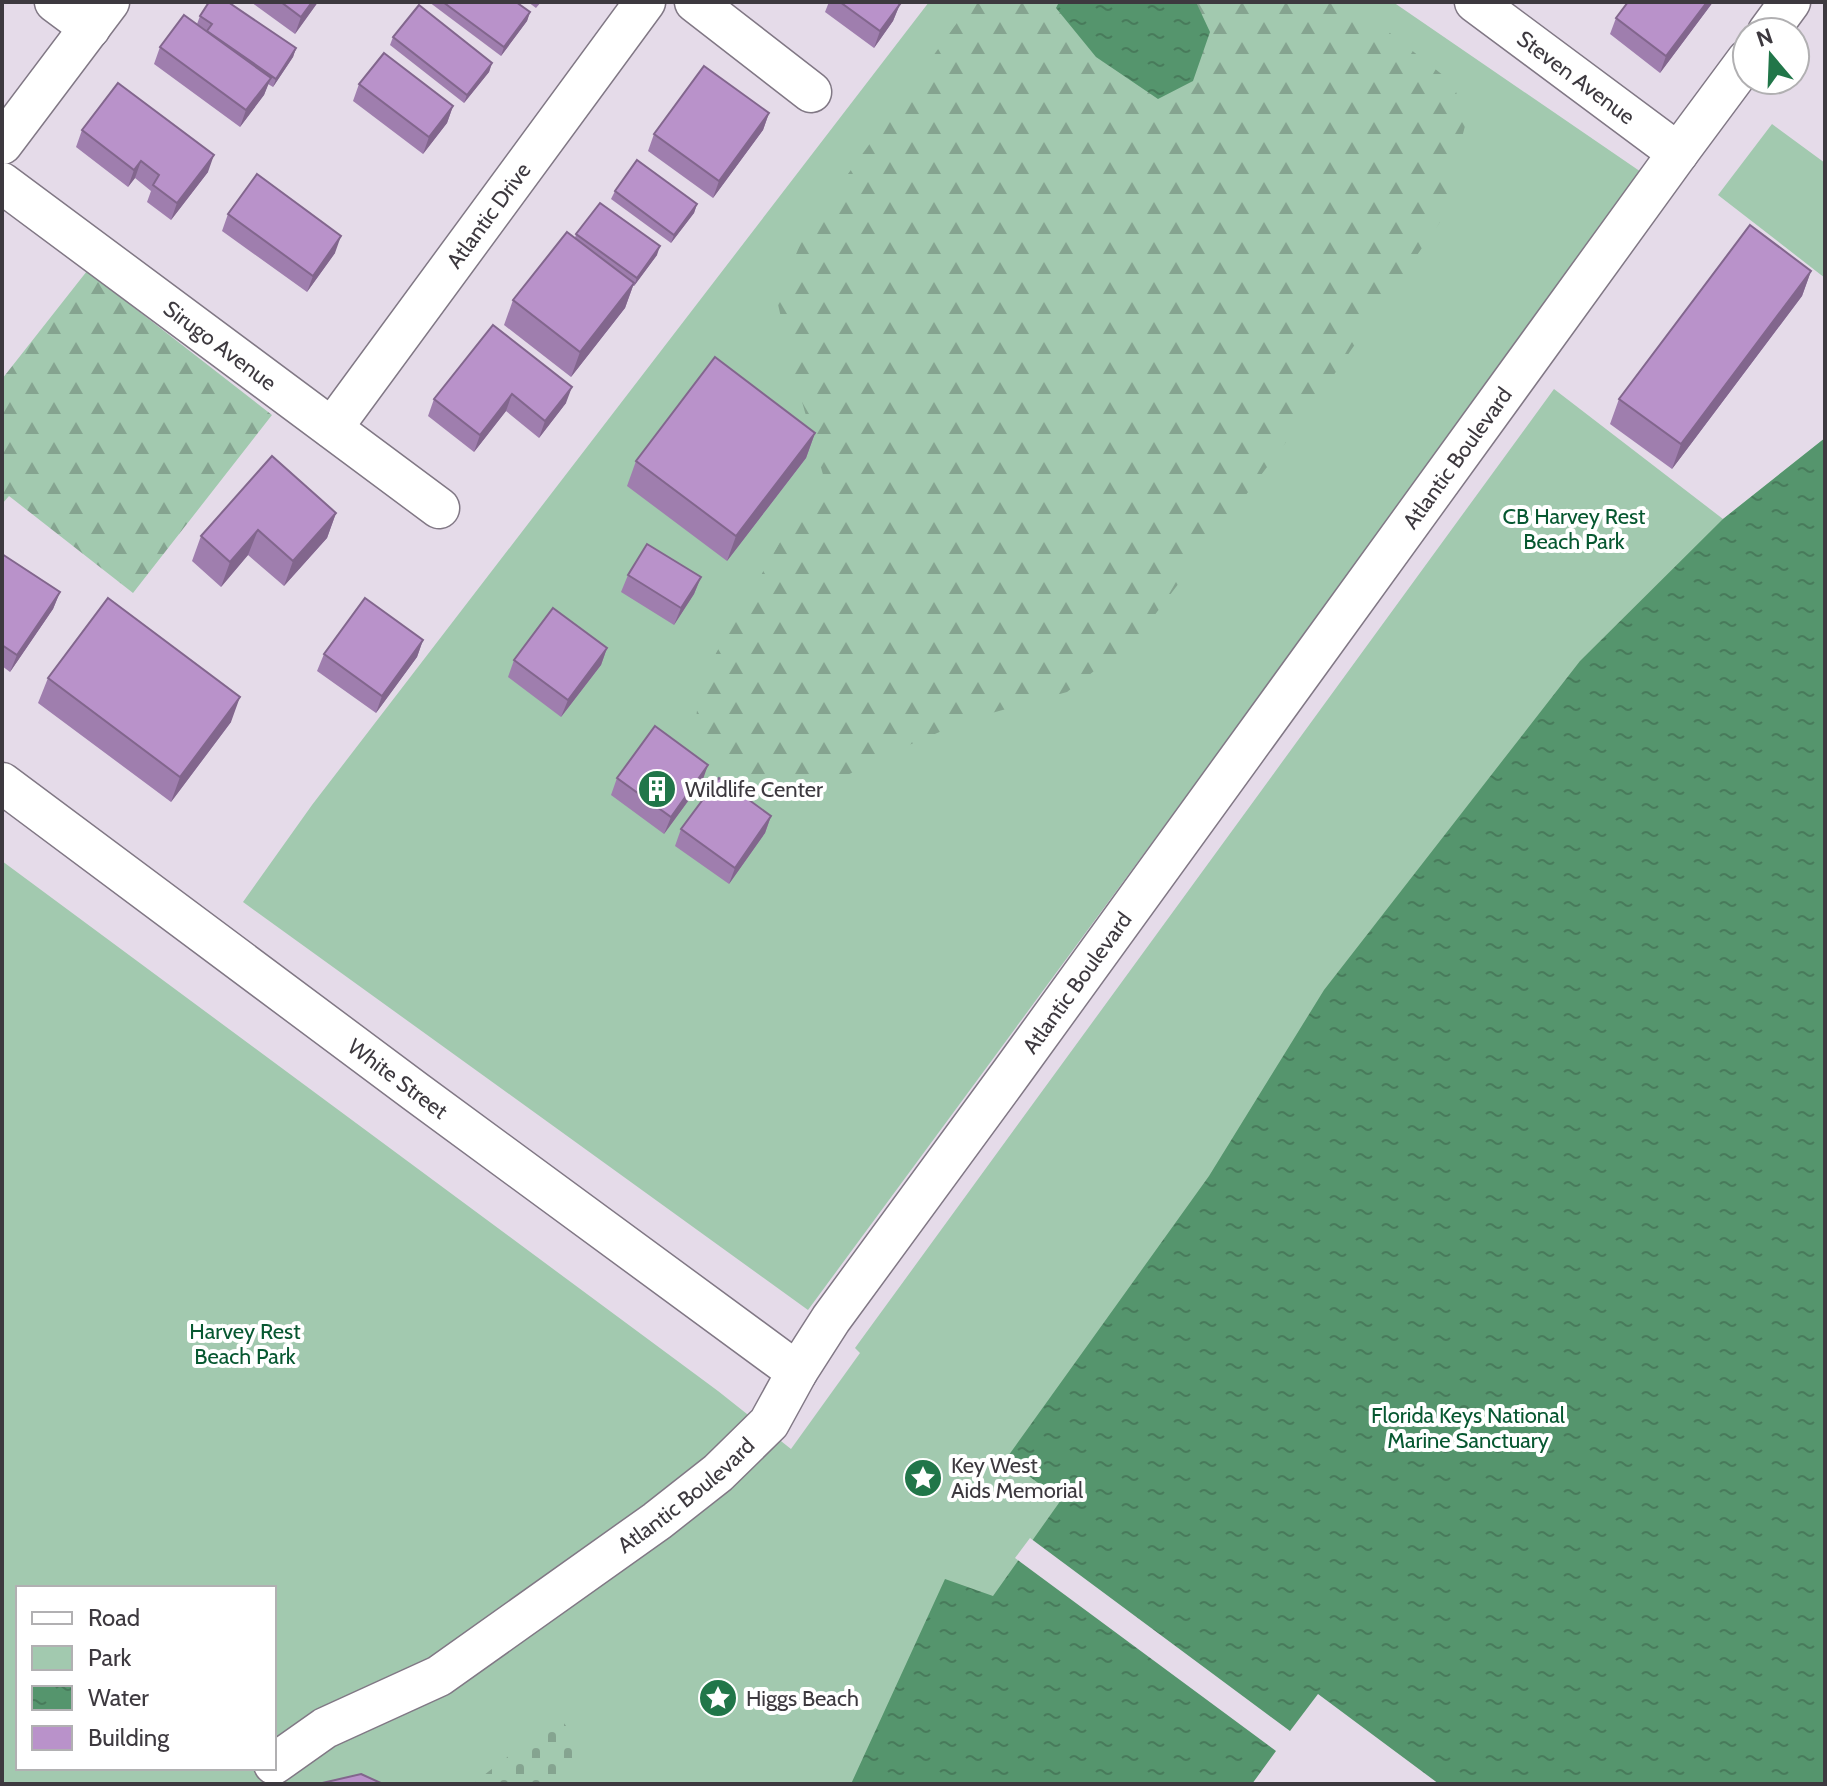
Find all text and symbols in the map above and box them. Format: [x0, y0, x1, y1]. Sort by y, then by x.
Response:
north arrow [1731, 16, 1811, 96]
text: N [1753, 22, 1776, 53]
street label: Steven Avenue [1512, 25, 1640, 130]
street label: Atlantic Drive [441, 157, 536, 273]
street label: Sirugo Avenue [159, 295, 282, 396]
street label: Atlantic Boulevard [1397, 382, 1517, 534]
park label: CB Harvey Rest Beach Park [1503, 503, 1646, 555]
building icon: Wildlife Center [636, 768, 678, 810]
place label: Wildlife Center [685, 776, 823, 803]
street label: Atlantic Boulevard [1016, 906, 1137, 1059]
street label: White Street [343, 1033, 454, 1125]
park label: Harvey Rest Beach Park [189, 1318, 301, 1370]
park label: Florida Keys National Marine Sanctuary [1371, 1402, 1566, 1454]
street label: Atlantic Boulevard [612, 1432, 760, 1558]
place label: Key West Aids Memorial [951, 1452, 1084, 1504]
place icon: Key West Aids Memorial [902, 1457, 944, 1499]
legend [16, 1586, 276, 1770]
text: Road [88, 1603, 140, 1632]
text: Park [88, 1643, 131, 1672]
place icon: Higgs Beach [697, 1677, 739, 1719]
text: Water [88, 1683, 149, 1712]
place label: Higgs Beach [746, 1685, 859, 1712]
text: Building [88, 1723, 170, 1752]

